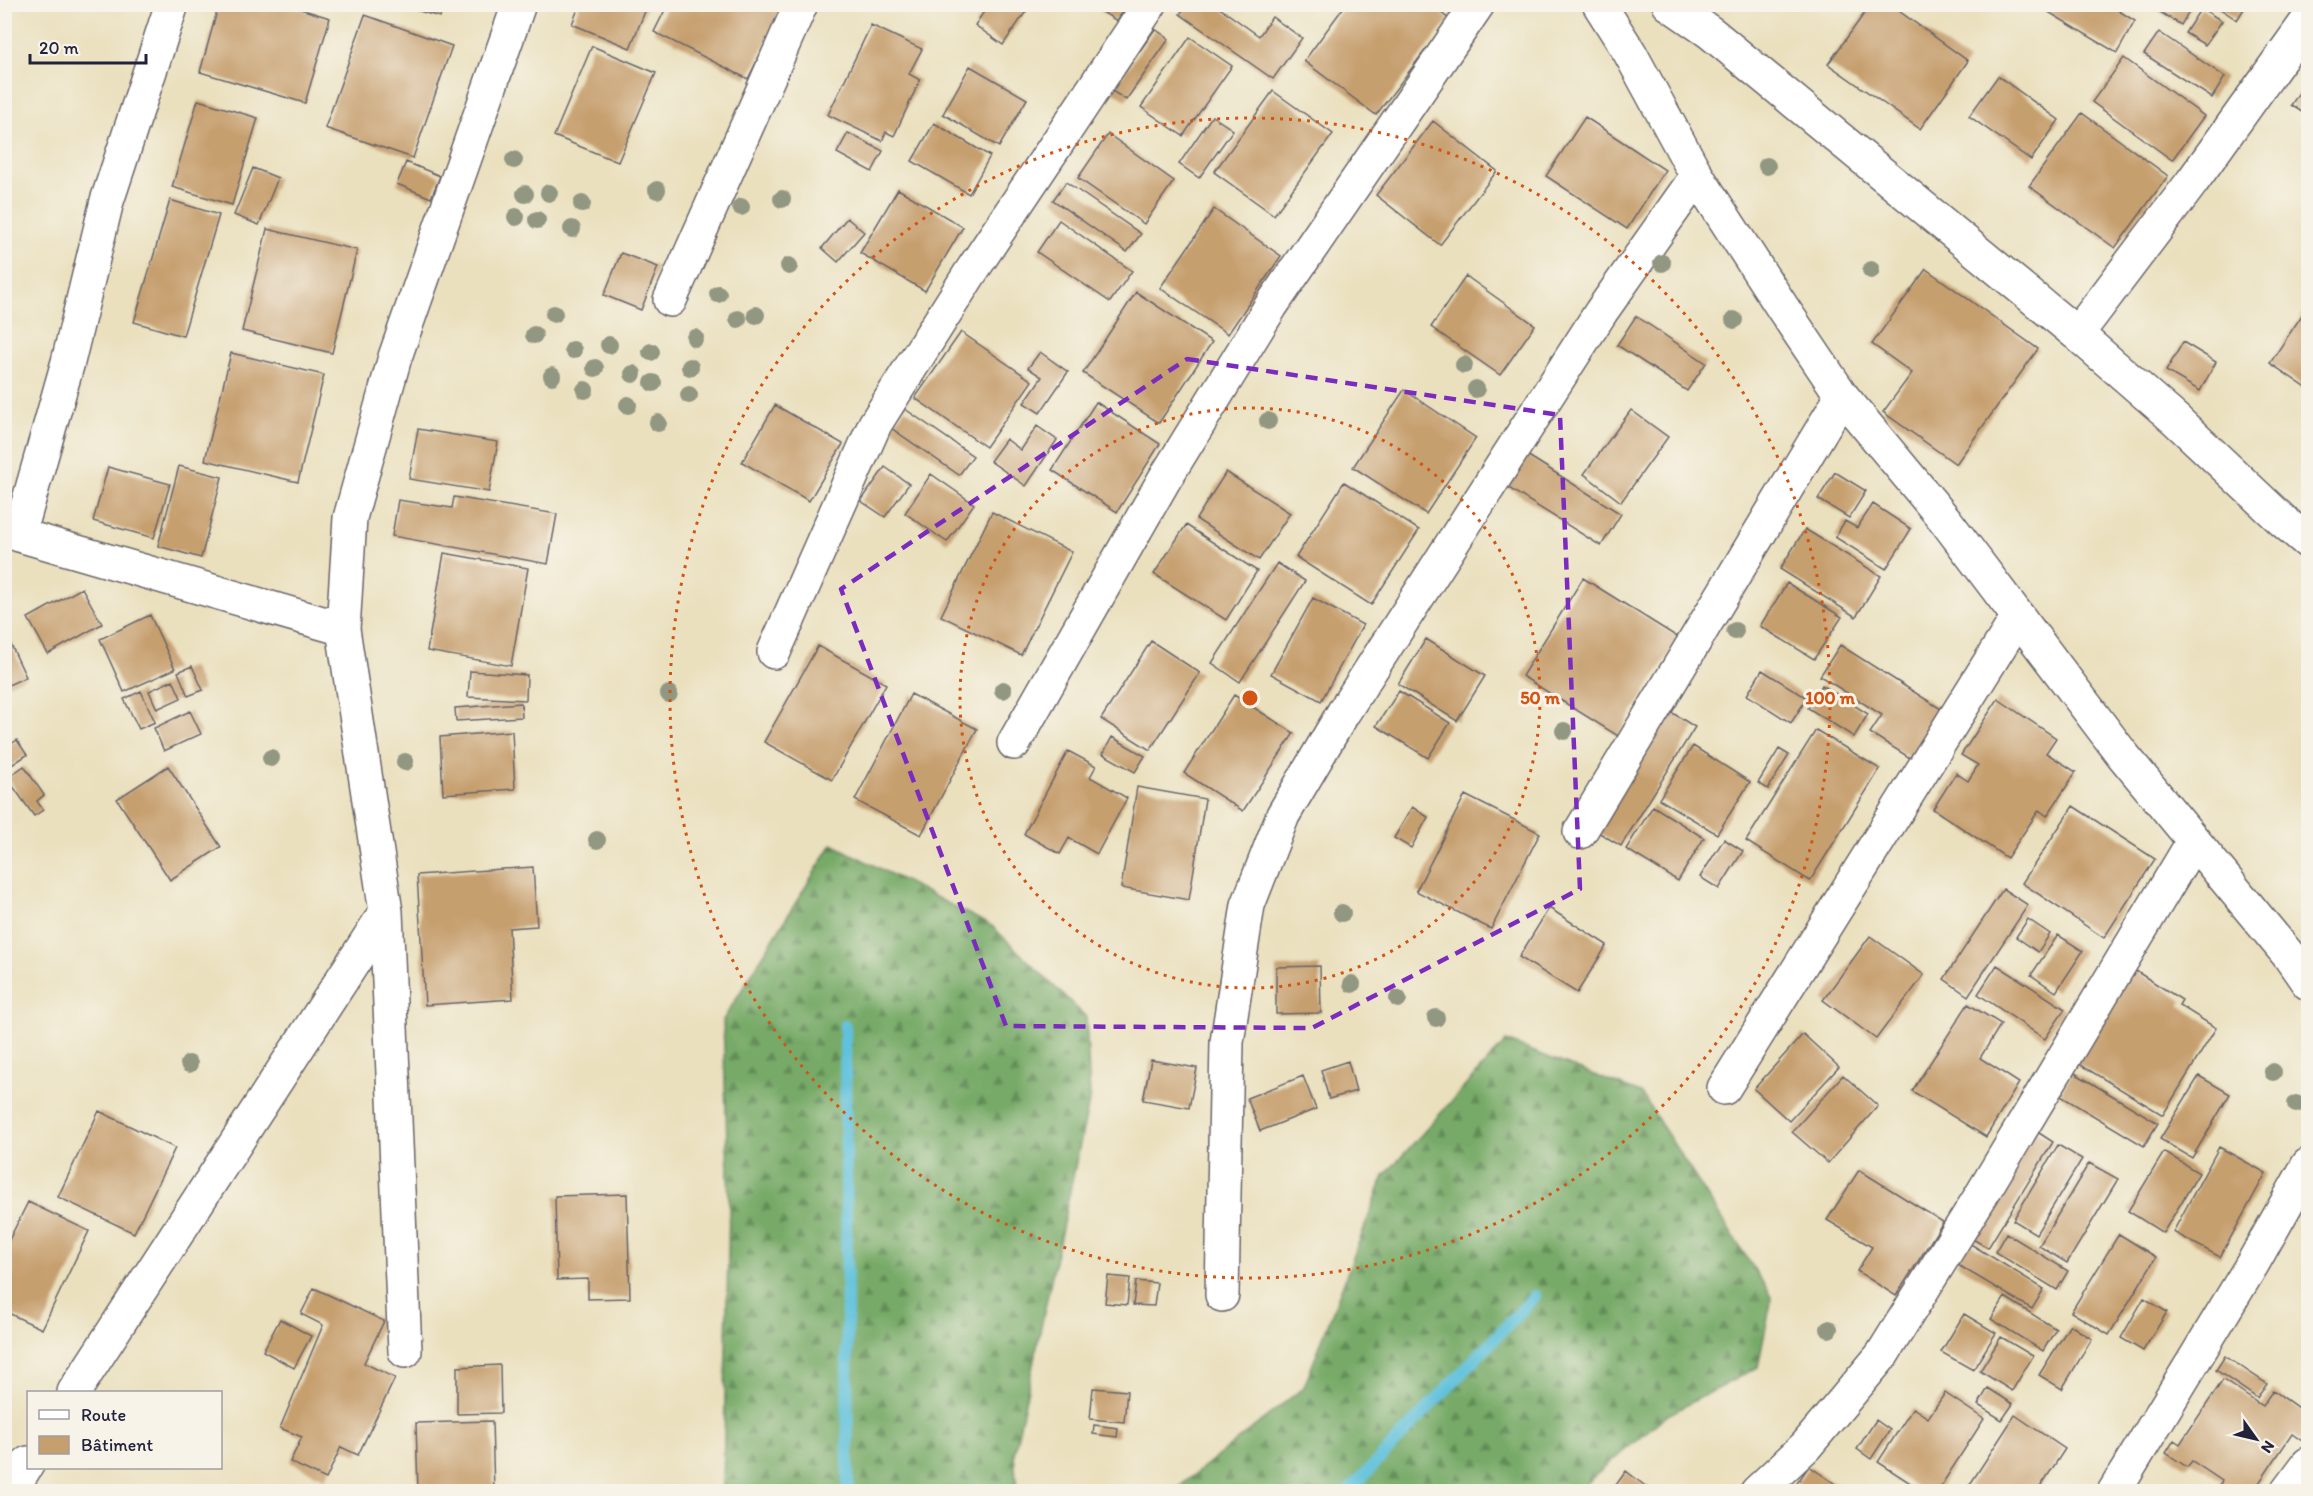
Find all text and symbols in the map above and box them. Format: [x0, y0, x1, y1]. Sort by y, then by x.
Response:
scale bar [30, 27, 146, 65]
text: 20 m [39, 37, 79, 59]
text: 50 m [1520, 687, 1561, 709]
text: 100 m [1805, 687, 1856, 709]
centre of rings [1240, 688, 1260, 708]
legend [27, 1391, 222, 1469]
text: Route [81, 1404, 126, 1426]
north arrow [2226, 1409, 2286, 1469]
text: Bâtiment [81, 1434, 154, 1456]
text: N [2257, 1437, 2279, 1457]

